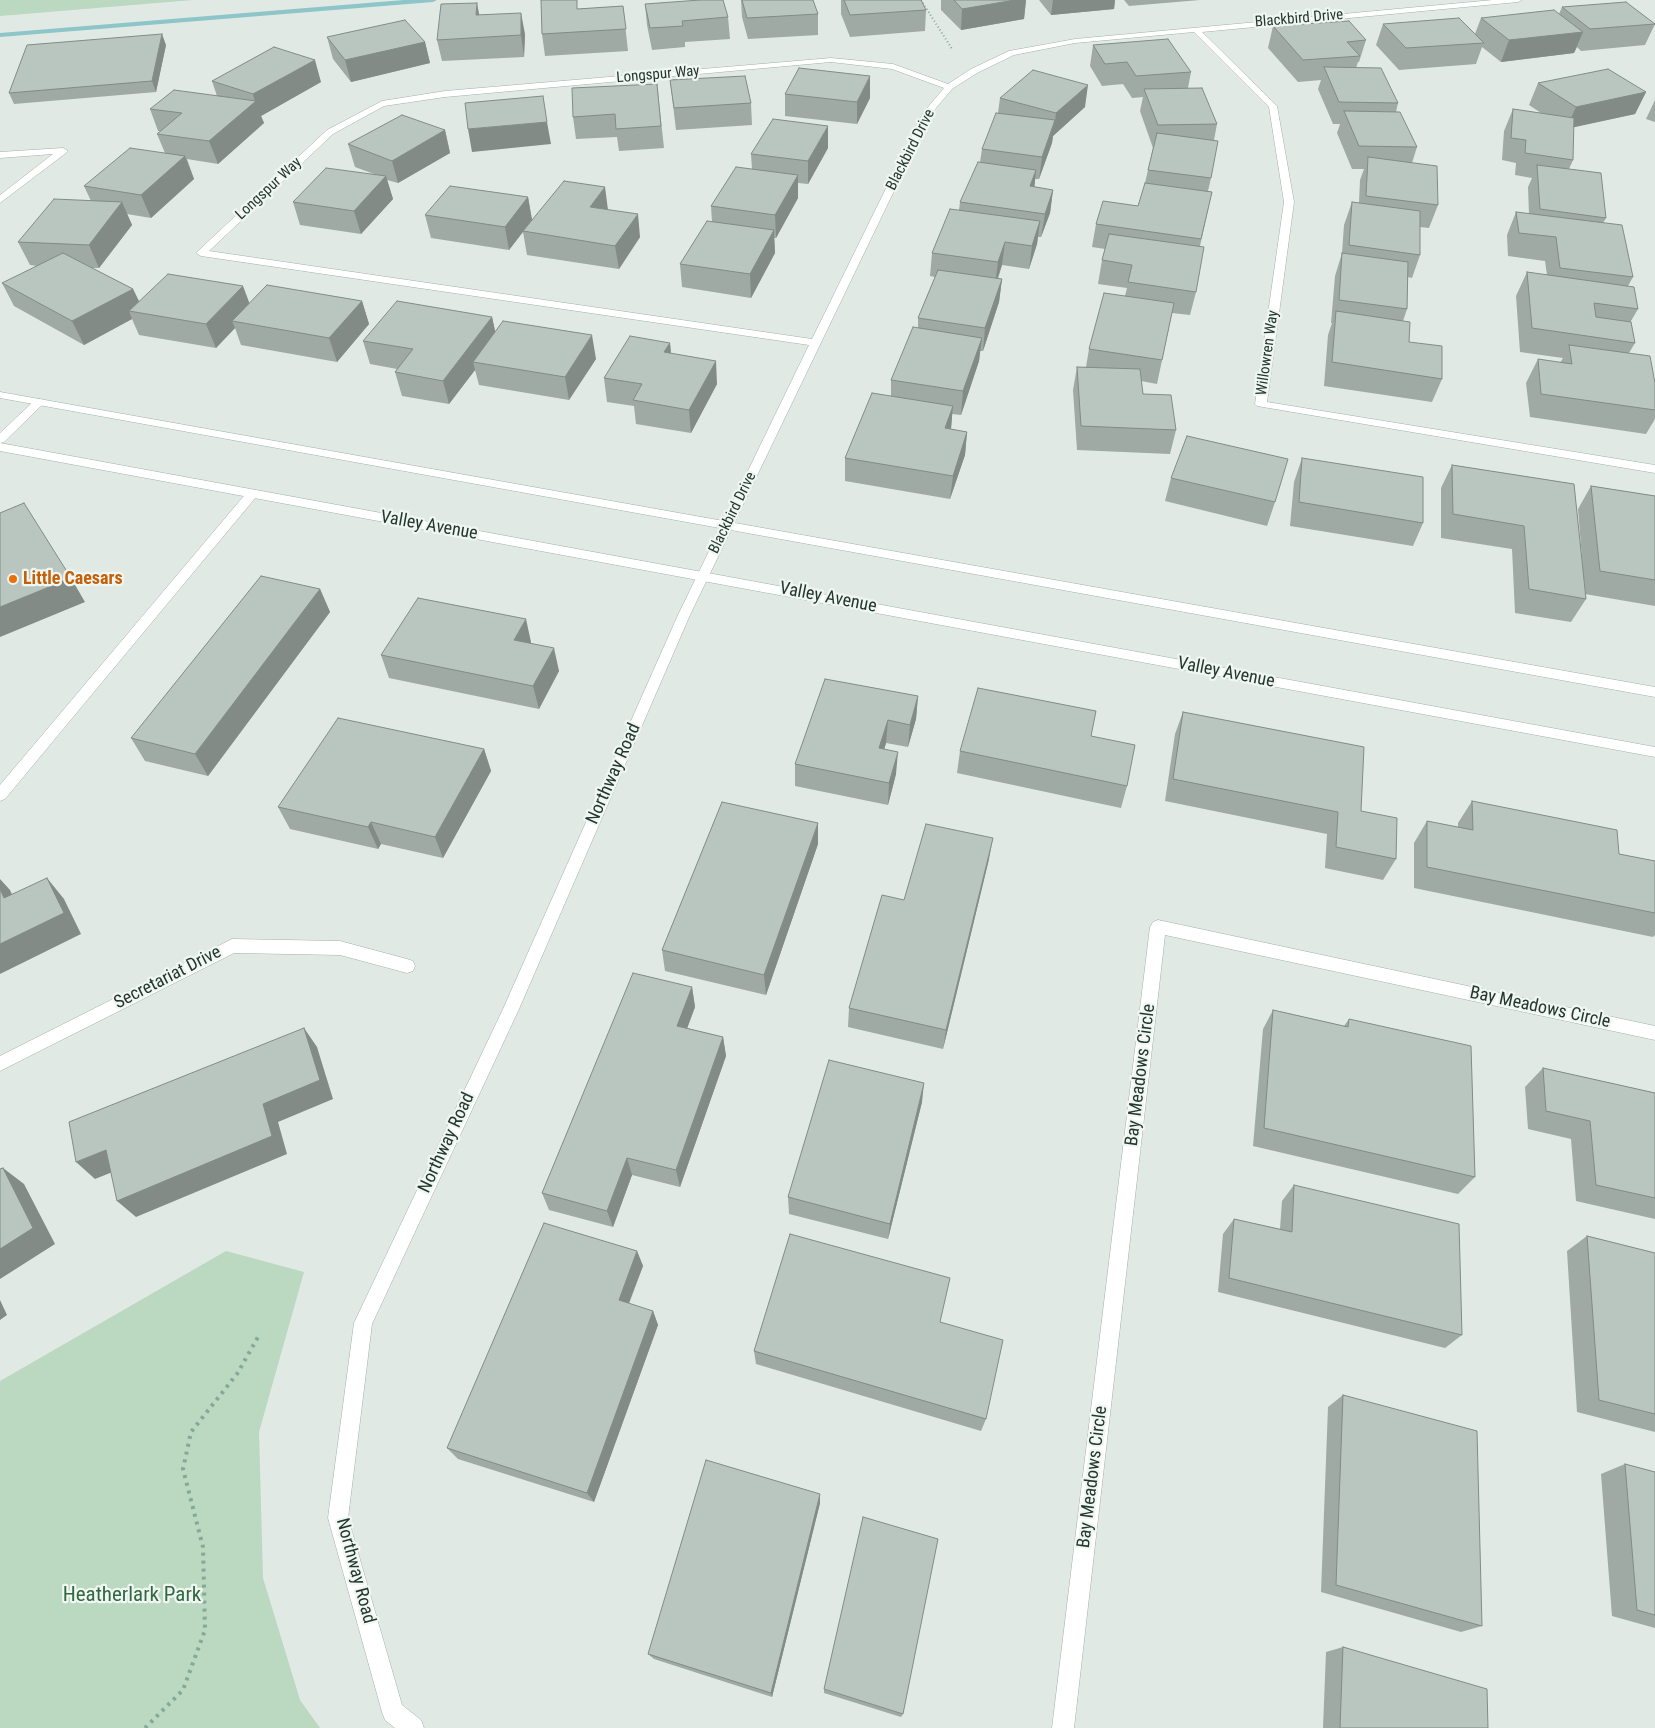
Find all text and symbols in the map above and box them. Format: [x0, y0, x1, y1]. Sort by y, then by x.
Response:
street label: Blackbird Drive [1254, 6, 1344, 32]
street label: Longspur Way [616, 62, 700, 88]
street label: Blackbird Drive [883, 106, 939, 194]
street label: Longspur Way [232, 154, 306, 224]
street label: Willowren Way [1253, 309, 1283, 397]
street label: Blackbird Drive [705, 469, 761, 557]
street label: Valley Avenue [379, 507, 479, 545]
place label: Little Caesars [23, 568, 123, 590]
marker: Little Caesars [7, 573, 19, 585]
street label: Valley Avenue [778, 578, 878, 618]
street label: Valley Avenue [1176, 653, 1276, 693]
street label: Northway Road [582, 720, 646, 828]
street label: Secretariat Drive [111, 942, 225, 1014]
street label: Bay Meadows Circle [1468, 983, 1612, 1033]
street label: Bay Meadows Circle [1122, 1003, 1160, 1147]
street label: Northway Road [414, 1089, 480, 1197]
street label: Bay Meadows Circle [1074, 1405, 1112, 1549]
street label: Northway Road [331, 1516, 379, 1626]
park label: Heatherlark Park [63, 1583, 201, 1609]

